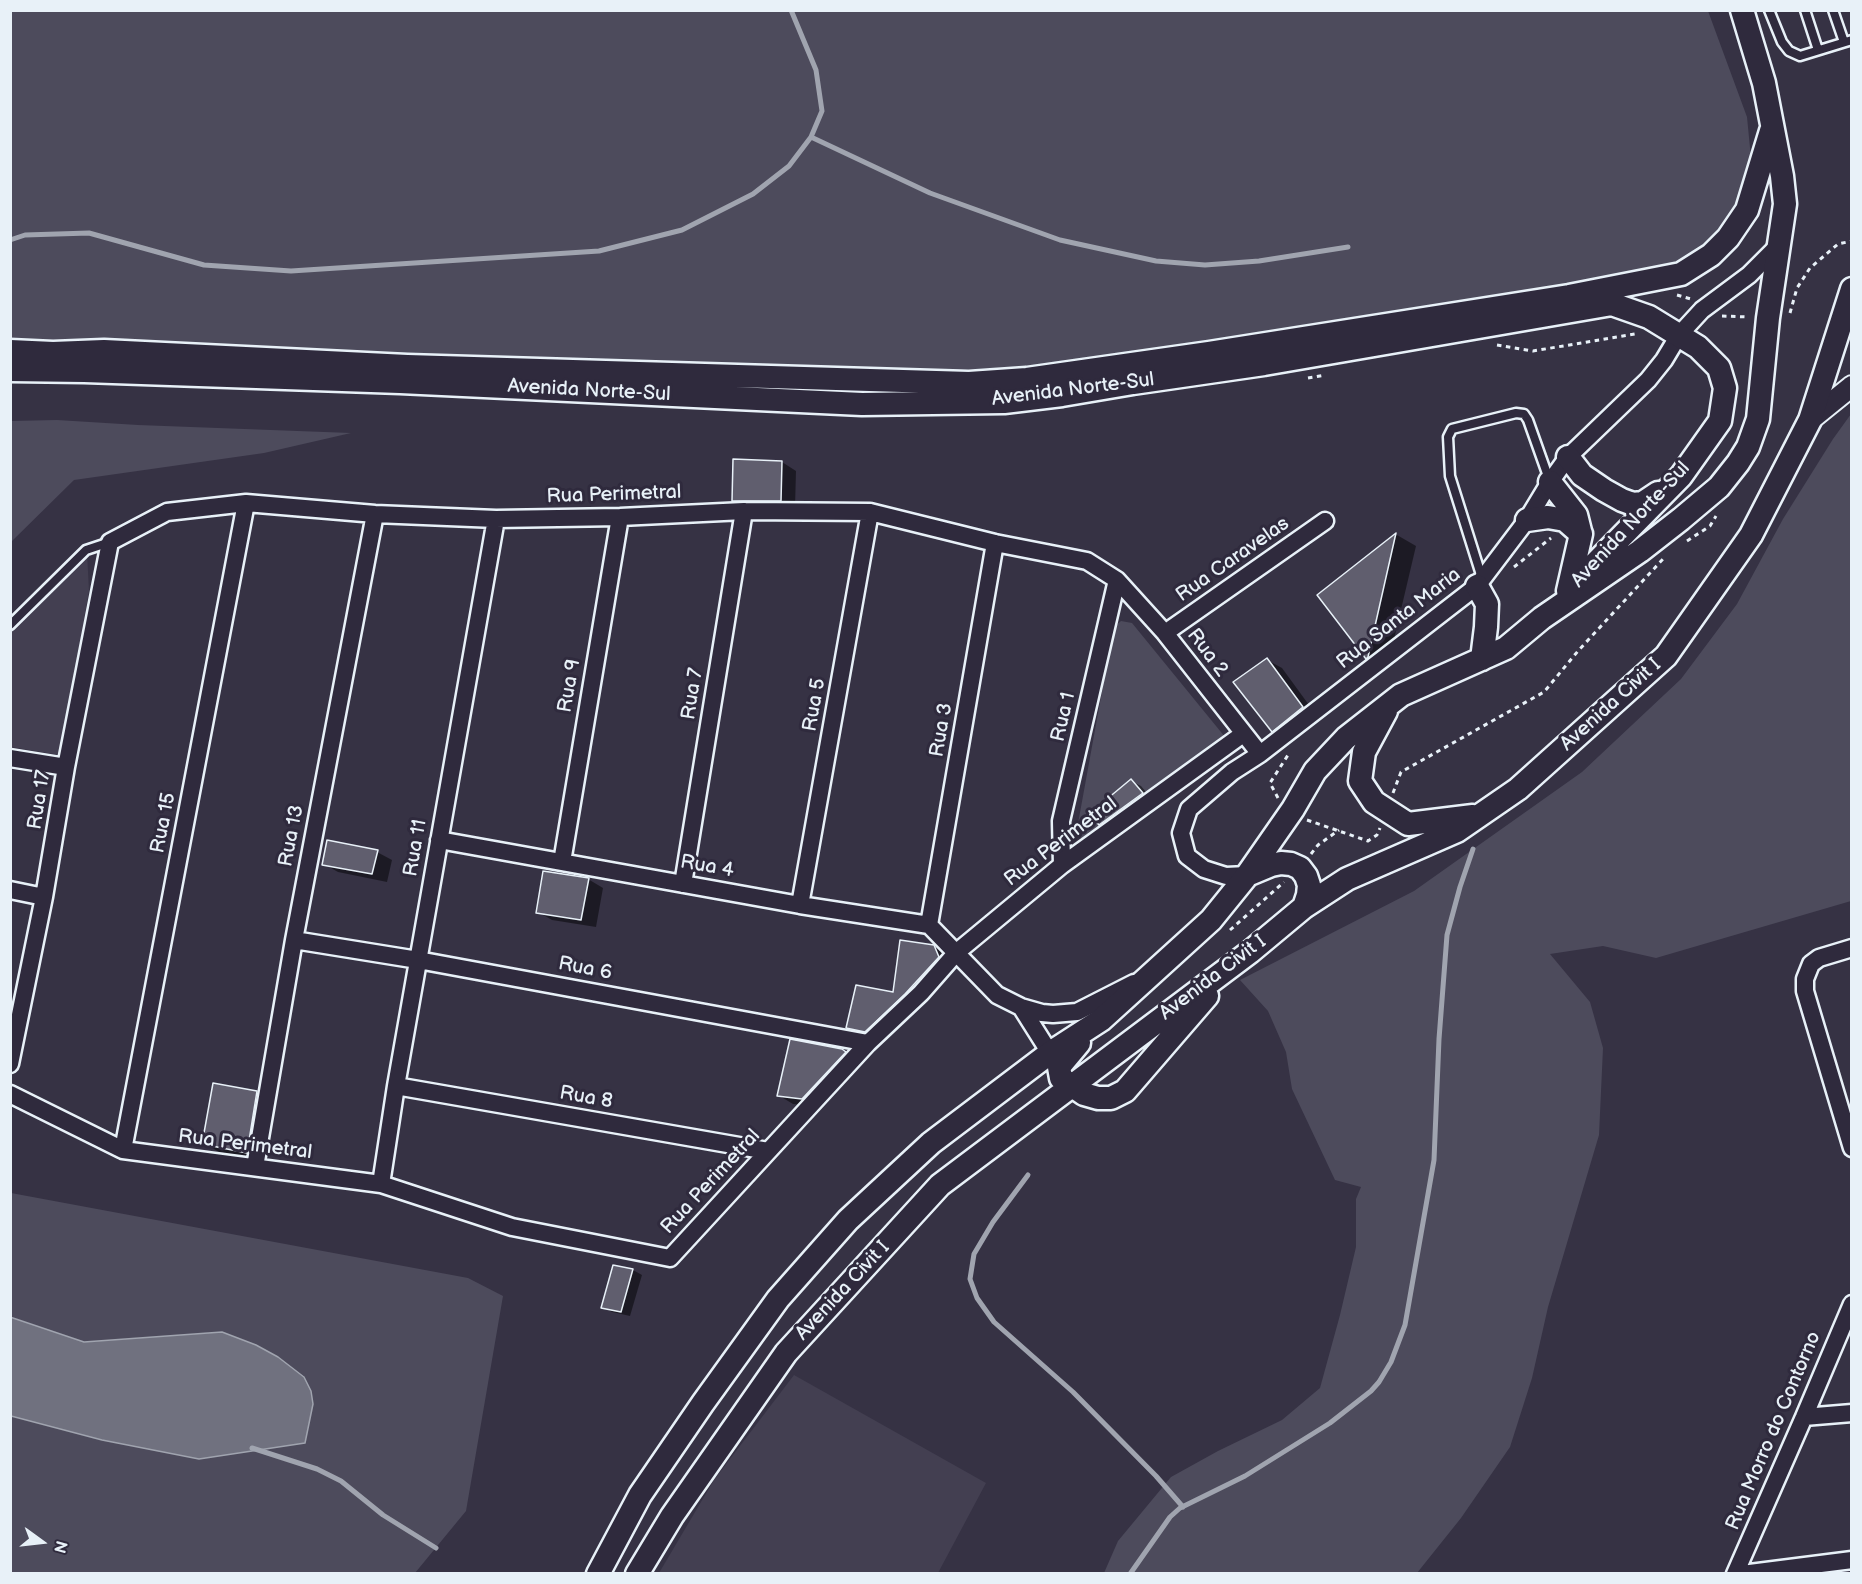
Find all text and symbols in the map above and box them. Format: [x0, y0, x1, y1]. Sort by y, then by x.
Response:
street label: Avenida Norte-Sul [990, 368, 1156, 412]
street label: Avenida Norte-Sul [507, 375, 671, 407]
street label: Avenida Norte-Sul [1567, 457, 1695, 593]
street label: Rua Perimetral [546, 481, 682, 509]
street label: Rua Caravelas [1172, 512, 1294, 608]
street label: Rua Santa Maria [1332, 563, 1466, 675]
street label: Rua 2 [1181, 624, 1233, 682]
street label: Avenida Civit I [1556, 653, 1666, 757]
street label: Rua 9 [554, 658, 586, 714]
street label: Rua 7 [677, 666, 709, 722]
street label: Rua 5 [799, 677, 831, 733]
street label: Rua 1 [1047, 690, 1081, 744]
street label: Rua 3 [925, 701, 959, 759]
street label: Rua 17 [23, 769, 57, 831]
street label: Rua 15 [146, 791, 182, 855]
street label: Rua Perimetral [1000, 792, 1122, 892]
street label: Rua 13 [274, 803, 310, 869]
street label: Rua 11 [399, 818, 433, 878]
street label: Rua 4 [678, 850, 736, 884]
street label: Avenida Civit I [1155, 930, 1271, 1026]
street label: Rua 6 [556, 952, 614, 986]
street label: Rua 8 [557, 1082, 615, 1114]
street label: Rua Perimetral [177, 1125, 313, 1165]
street label: Rua Perimetral [656, 1125, 766, 1239]
street label: Avenida Civit I [791, 1236, 895, 1346]
street label: Rua Morro do Contorno [1721, 1328, 1827, 1534]
north arrow [12, 1512, 72, 1572]
text: N [49, 1539, 71, 1555]

